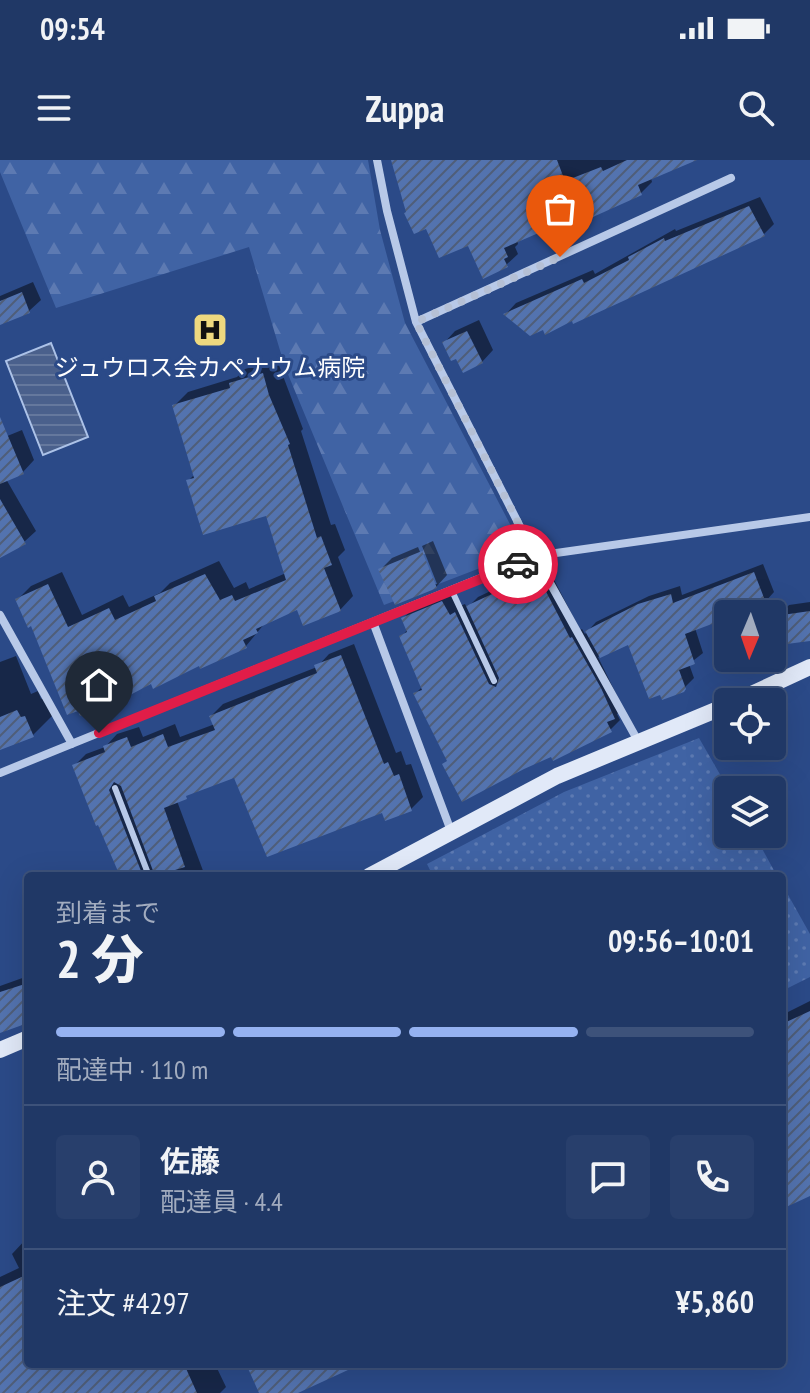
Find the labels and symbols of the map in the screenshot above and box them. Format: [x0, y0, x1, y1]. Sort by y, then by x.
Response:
pin [526, 175, 594, 257]
hospital icon: ジュウロス会カペナウム病院 [191, 311, 229, 349]
place label: ジュウロス会カペナウム病院 [55, 352, 365, 383]
courier [478, 524, 558, 604]
north arrow [714, 600, 786, 672]
pin [65, 651, 133, 733]

